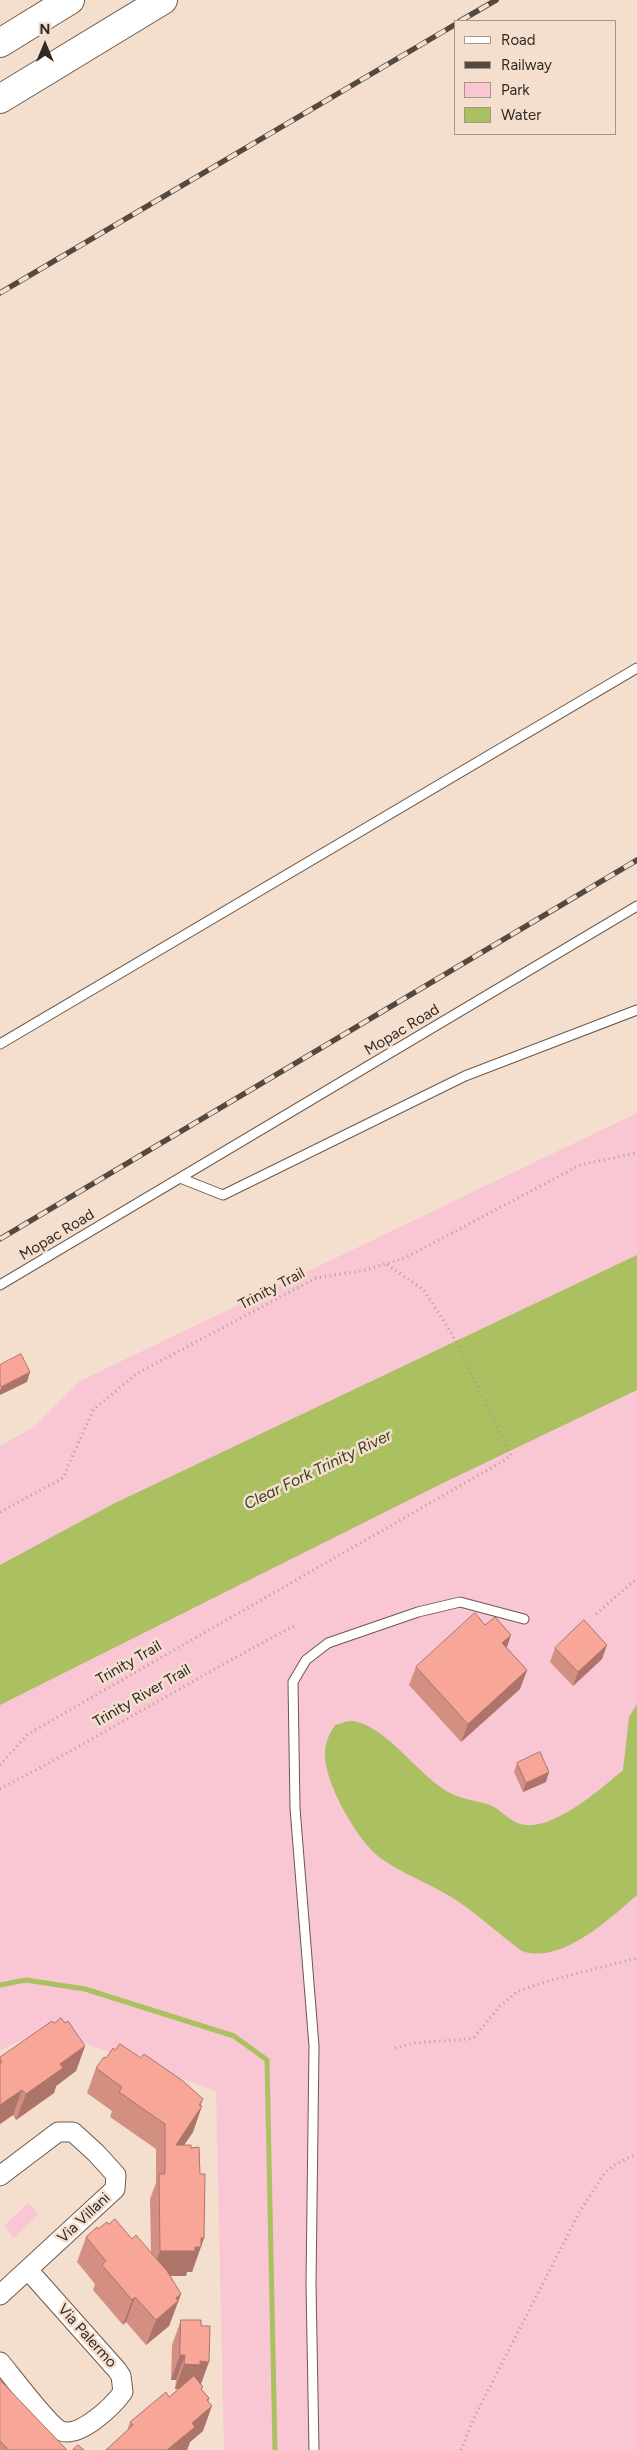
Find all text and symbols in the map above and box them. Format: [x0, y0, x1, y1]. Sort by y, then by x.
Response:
north arrow [20, 20, 70, 70]
legend [454, 20, 617, 135]
text: N [40, 21, 50, 38]
text: Road [501, 31, 536, 49]
text: Railway [501, 56, 552, 74]
text: Park [501, 81, 530, 99]
text: Water [501, 106, 541, 124]
street label: Mopac Road [361, 1001, 443, 1059]
street label: Mopac Road [16, 1206, 98, 1264]
street label: Trinity Trail [236, 1264, 308, 1314]
water label: Clear Fork Trinity River [241, 1426, 395, 1514]
street label: Trinity Trail [93, 1637, 165, 1689]
street label: Trinity River Trail [90, 1661, 194, 1731]
street label: Via Villani [54, 2189, 114, 2247]
street label: Via Palermo [54, 2300, 120, 2372]

